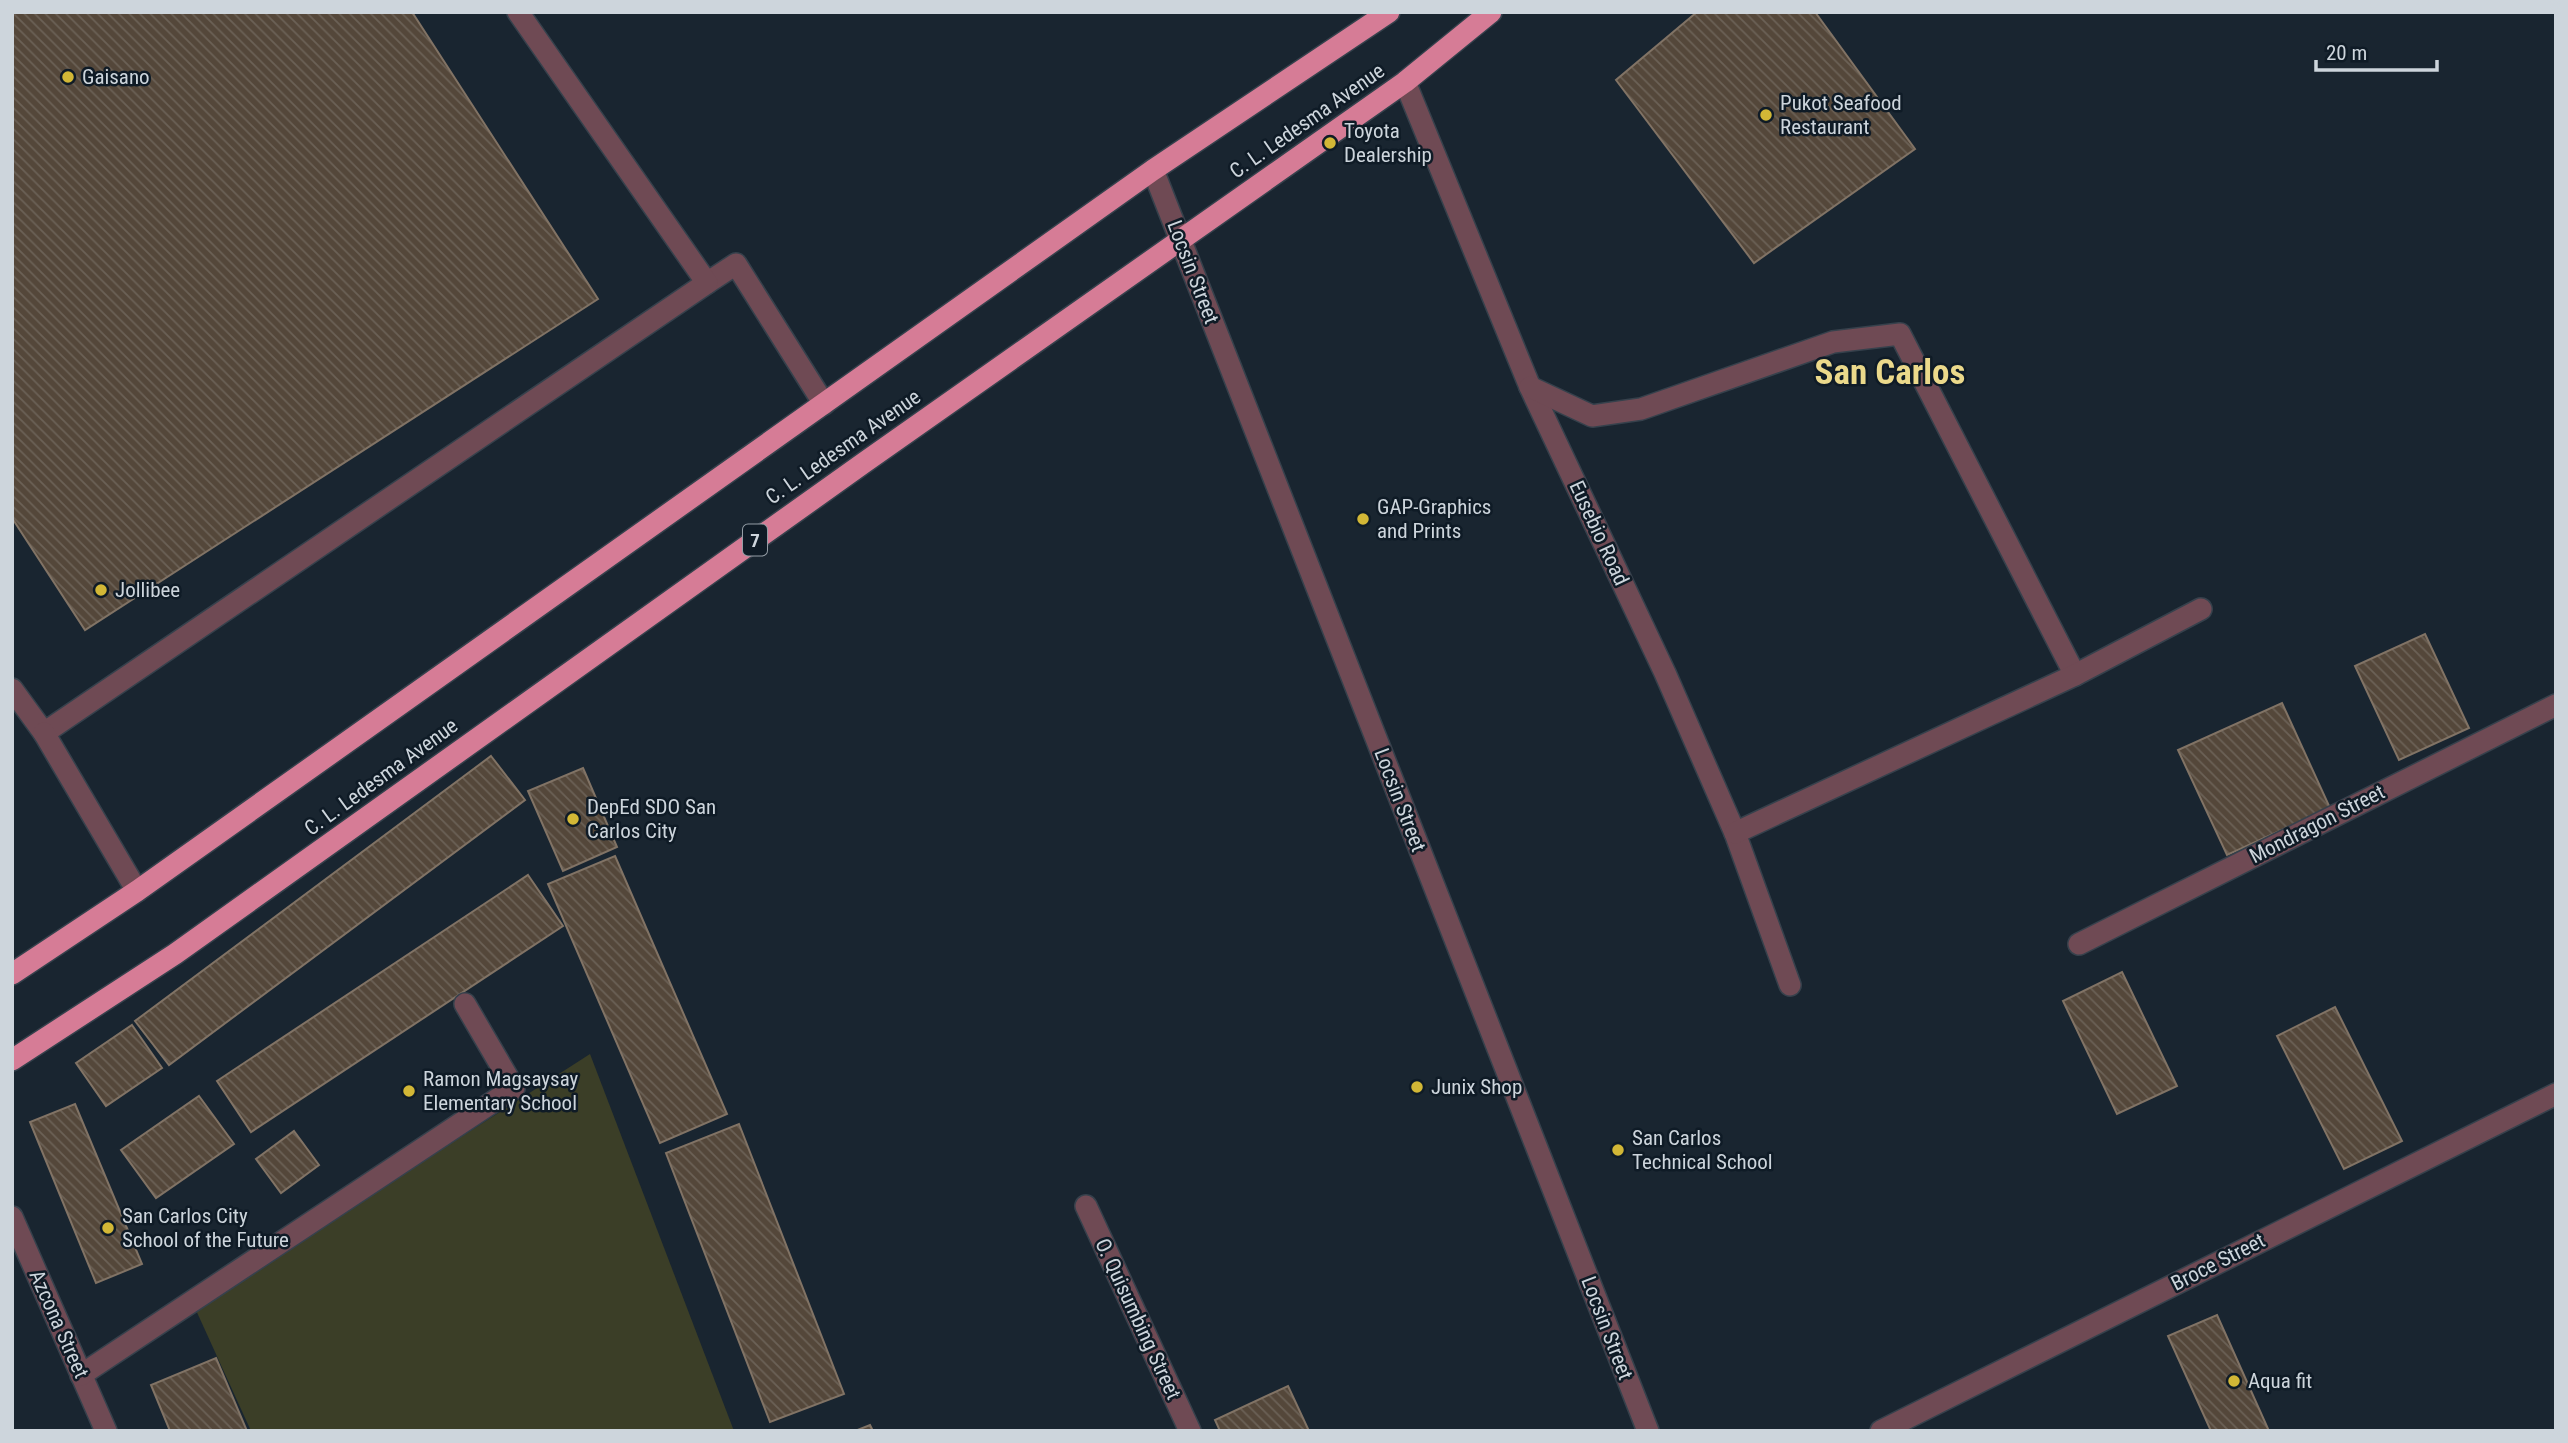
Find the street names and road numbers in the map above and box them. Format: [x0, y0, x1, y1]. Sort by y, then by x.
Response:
street label: C. L. Ledesma Avenue [1225, 58, 1389, 183]
street label: Locsin Street [1162, 217, 1224, 327]
street label: C. L. Ledesma Avenue [761, 384, 925, 509]
street label: Eusebio Road [1564, 477, 1634, 589]
road number: 7 [743, 524, 767, 555]
street label: C. L. Ledesma Avenue [300, 713, 462, 841]
street label: Locsin Street [1369, 745, 1431, 855]
street label: Mondragon Street [2246, 780, 2388, 868]
street label: Broce Street [2167, 1228, 2269, 1296]
street label: O. Quisumbing Street [1090, 1235, 1186, 1403]
street label: Azcona Street [24, 1266, 94, 1382]
street label: Locsin Street [1576, 1273, 1638, 1383]

